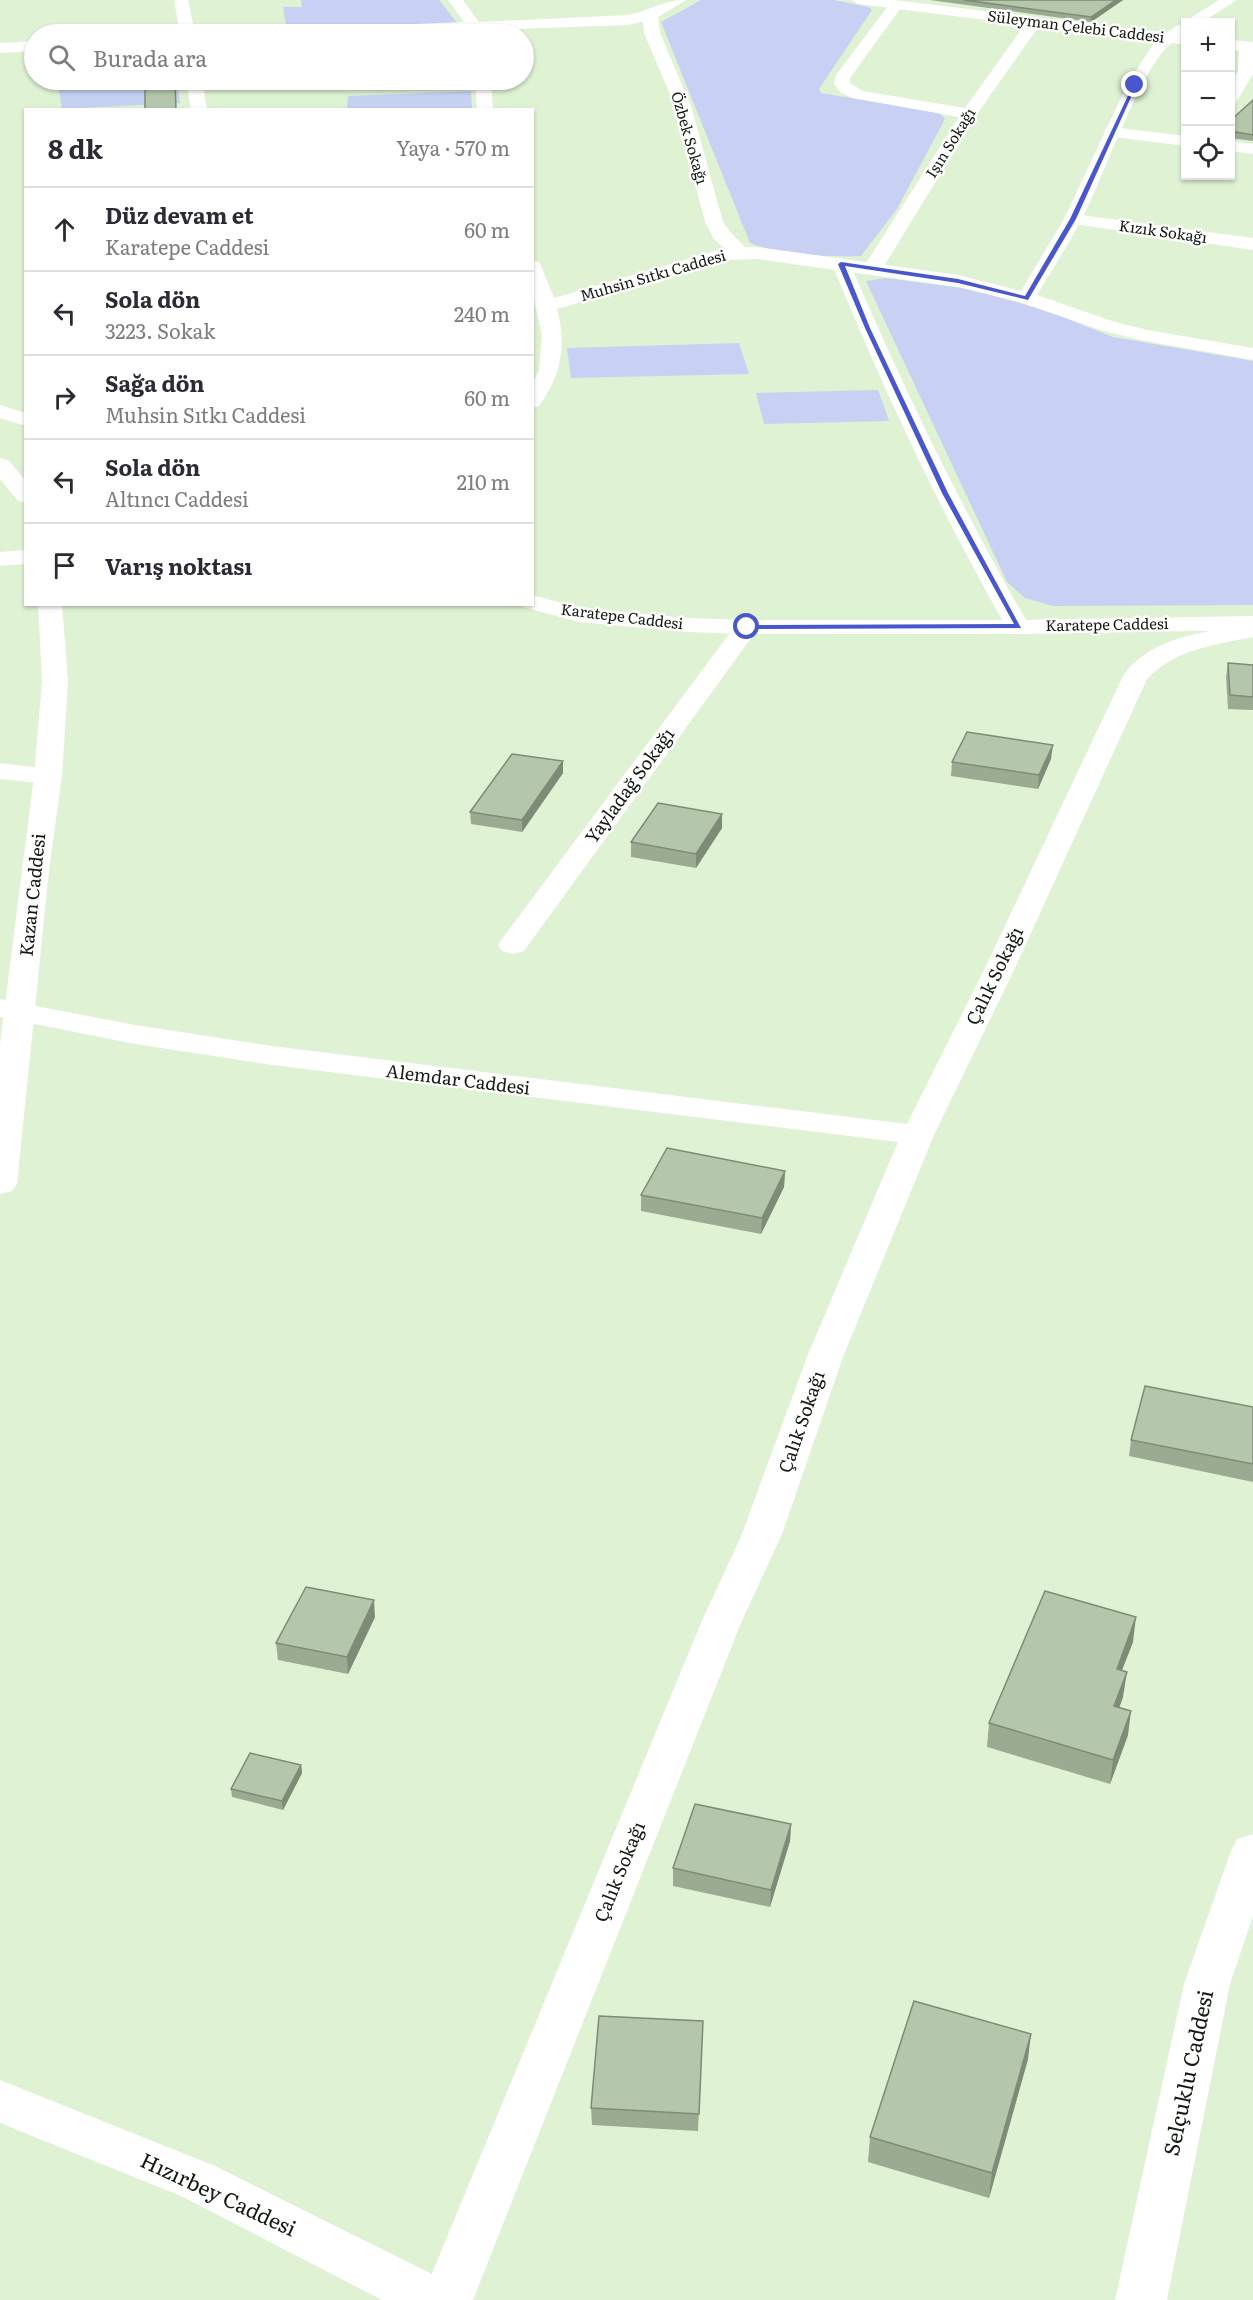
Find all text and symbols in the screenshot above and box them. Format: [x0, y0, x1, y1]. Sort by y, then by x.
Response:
street label: Süleyman Çelebi Caddesi [986, 3, 1166, 48]
map controls [1181, 18, 1235, 180]
button: + [1181, 18, 1235, 72]
search box [24, 24, 534, 90]
icon: search [45, 41, 78, 74]
text: Burada ara [93, 41, 207, 74]
route end [1121, 71, 1147, 97]
button: − [1181, 72, 1235, 126]
street label: Özbek Sokağı [666, 88, 715, 187]
street label: Işın Sokağı [919, 103, 980, 182]
button: locate [1181, 126, 1235, 180]
text: 8 dk [48, 128, 103, 167]
text: Yaya · 570 m [396, 132, 510, 162]
text: Düz devam et [105, 198, 254, 231]
icon: ahead [48, 213, 81, 246]
street label: Kızık Sokağı [1118, 213, 1209, 248]
text: 60 m [464, 214, 510, 244]
text: Karatepe Caddesi [105, 231, 269, 261]
street label: Muhsin Sıtkı Caddesi [577, 243, 728, 306]
text: Sola dön [105, 282, 200, 315]
icon: left [48, 297, 81, 330]
text: 240 m [454, 298, 510, 328]
text: 3223. Sokak [105, 315, 216, 345]
text: Sağa dön [105, 366, 205, 399]
icon: right [48, 381, 81, 414]
text: 60 m [464, 382, 510, 412]
text: Muhsin Sıtkı Caddesi [105, 399, 306, 429]
text: Sola dön [105, 450, 200, 483]
icon: left [48, 465, 81, 498]
text: 210 m [457, 466, 510, 496]
text: Altıncı Caddesi [105, 483, 249, 513]
icon: arrive [48, 549, 81, 582]
text: Varış noktası [105, 549, 252, 582]
street label: Karatepe Caddesi [560, 597, 685, 634]
street label: Karatepe Caddesi [1045, 611, 1169, 636]
route start [733, 613, 759, 639]
street label: Yayladağ Sokağı [577, 722, 680, 849]
street label: Kazan Caddesi [12, 832, 51, 958]
street label: Çalık Sokağı [958, 922, 1029, 1029]
street label: Alemdar Caddesi [385, 1056, 532, 1101]
street label: Çalık Sokağı [771, 1367, 831, 1476]
street label: Çalık Sokağı [586, 1817, 651, 1926]
street label: Selçuklu Caddesi [1154, 1987, 1219, 2158]
street label: Hızırbey Caddesi [136, 2143, 302, 2242]

